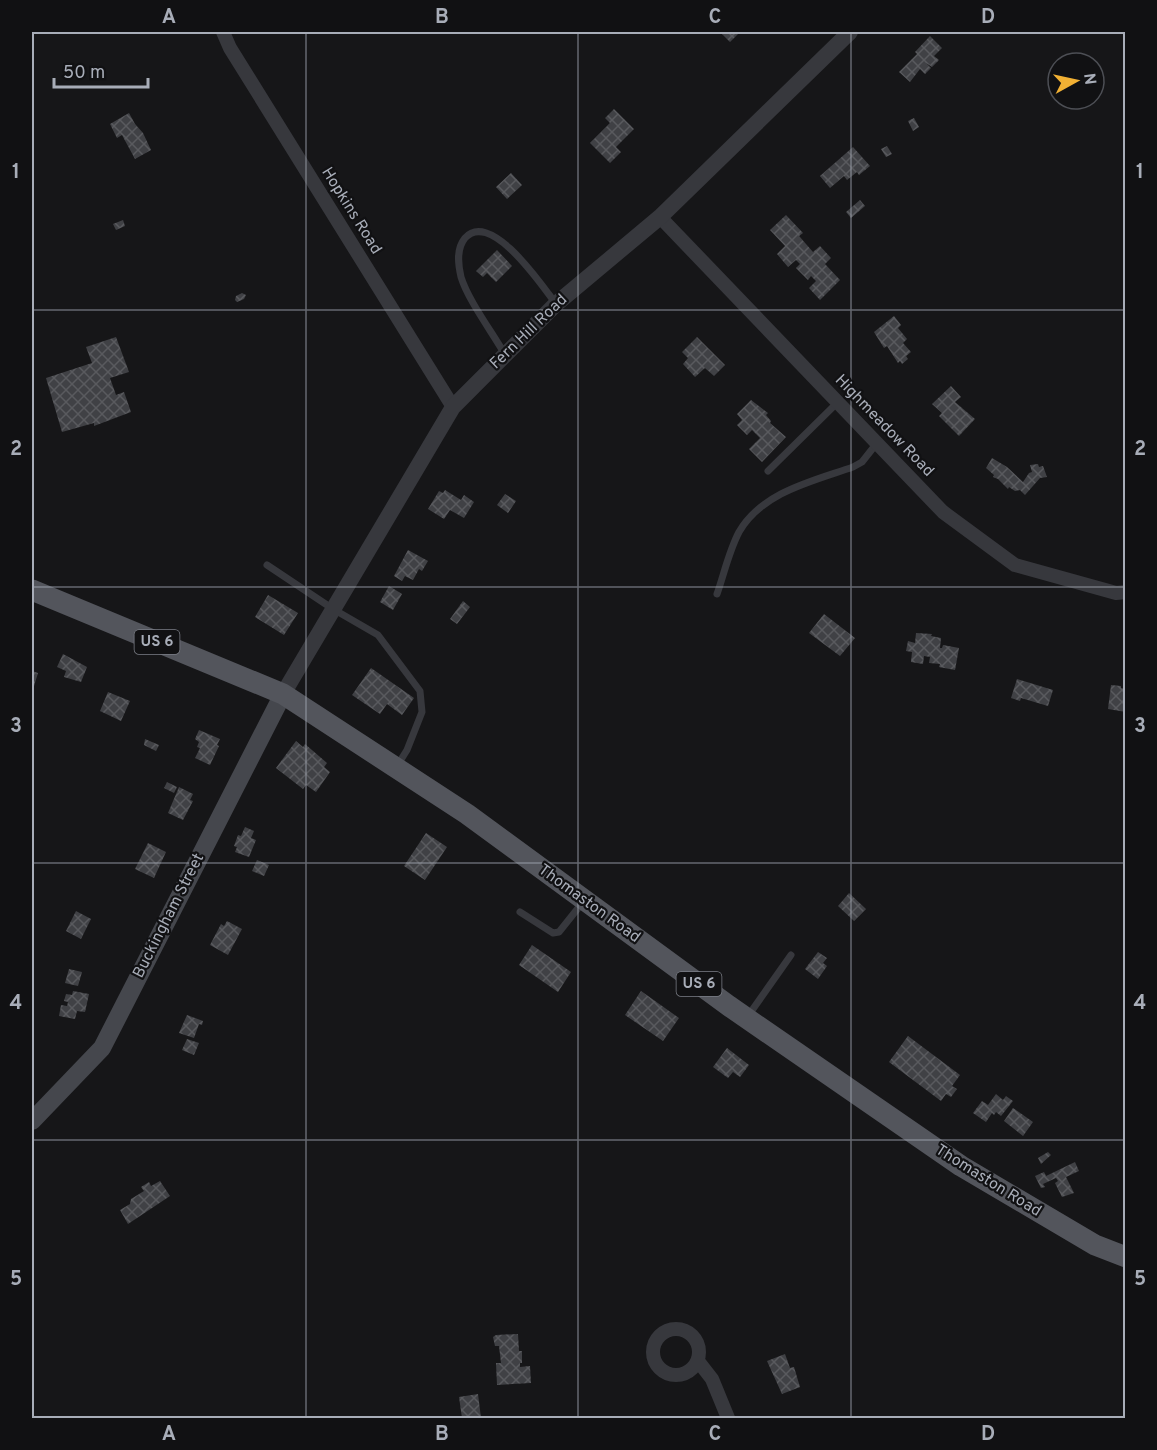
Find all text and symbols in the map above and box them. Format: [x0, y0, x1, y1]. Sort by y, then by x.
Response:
text: A [162, 5, 176, 31]
text: B [435, 5, 449, 31]
text: C [709, 5, 721, 31]
text: D [981, 5, 995, 31]
scale bar [54, 51, 148, 89]
north arrow [1046, 51, 1106, 111]
text: 50 m [63, 62, 105, 85]
text: N [1078, 72, 1100, 86]
text: 1 [12, 160, 20, 186]
text: 1 [1136, 160, 1144, 186]
street label: Hopkins Road [316, 164, 386, 258]
street label: Fern Hill Road [486, 290, 572, 374]
street label: Highmeadow Road [830, 371, 938, 481]
text: 2 [10, 437, 22, 463]
text: 2 [1134, 437, 1146, 463]
road number: US 6 [134, 630, 180, 654]
text: 3 [10, 714, 22, 740]
text: 3 [1134, 714, 1146, 740]
street label: Buckingham Street [129, 850, 209, 982]
street label: Thomaston Road [534, 860, 644, 948]
road number: US 6 [676, 972, 722, 996]
text: 4 [10, 991, 22, 1017]
text: 4 [1134, 991, 1146, 1017]
street label: Thomaston Road [931, 1140, 1045, 1222]
text: 5 [10, 1267, 22, 1293]
text: 5 [1134, 1267, 1146, 1293]
text: A [162, 1422, 176, 1448]
text: B [435, 1422, 449, 1448]
text: C [709, 1422, 721, 1448]
text: D [981, 1422, 995, 1448]

